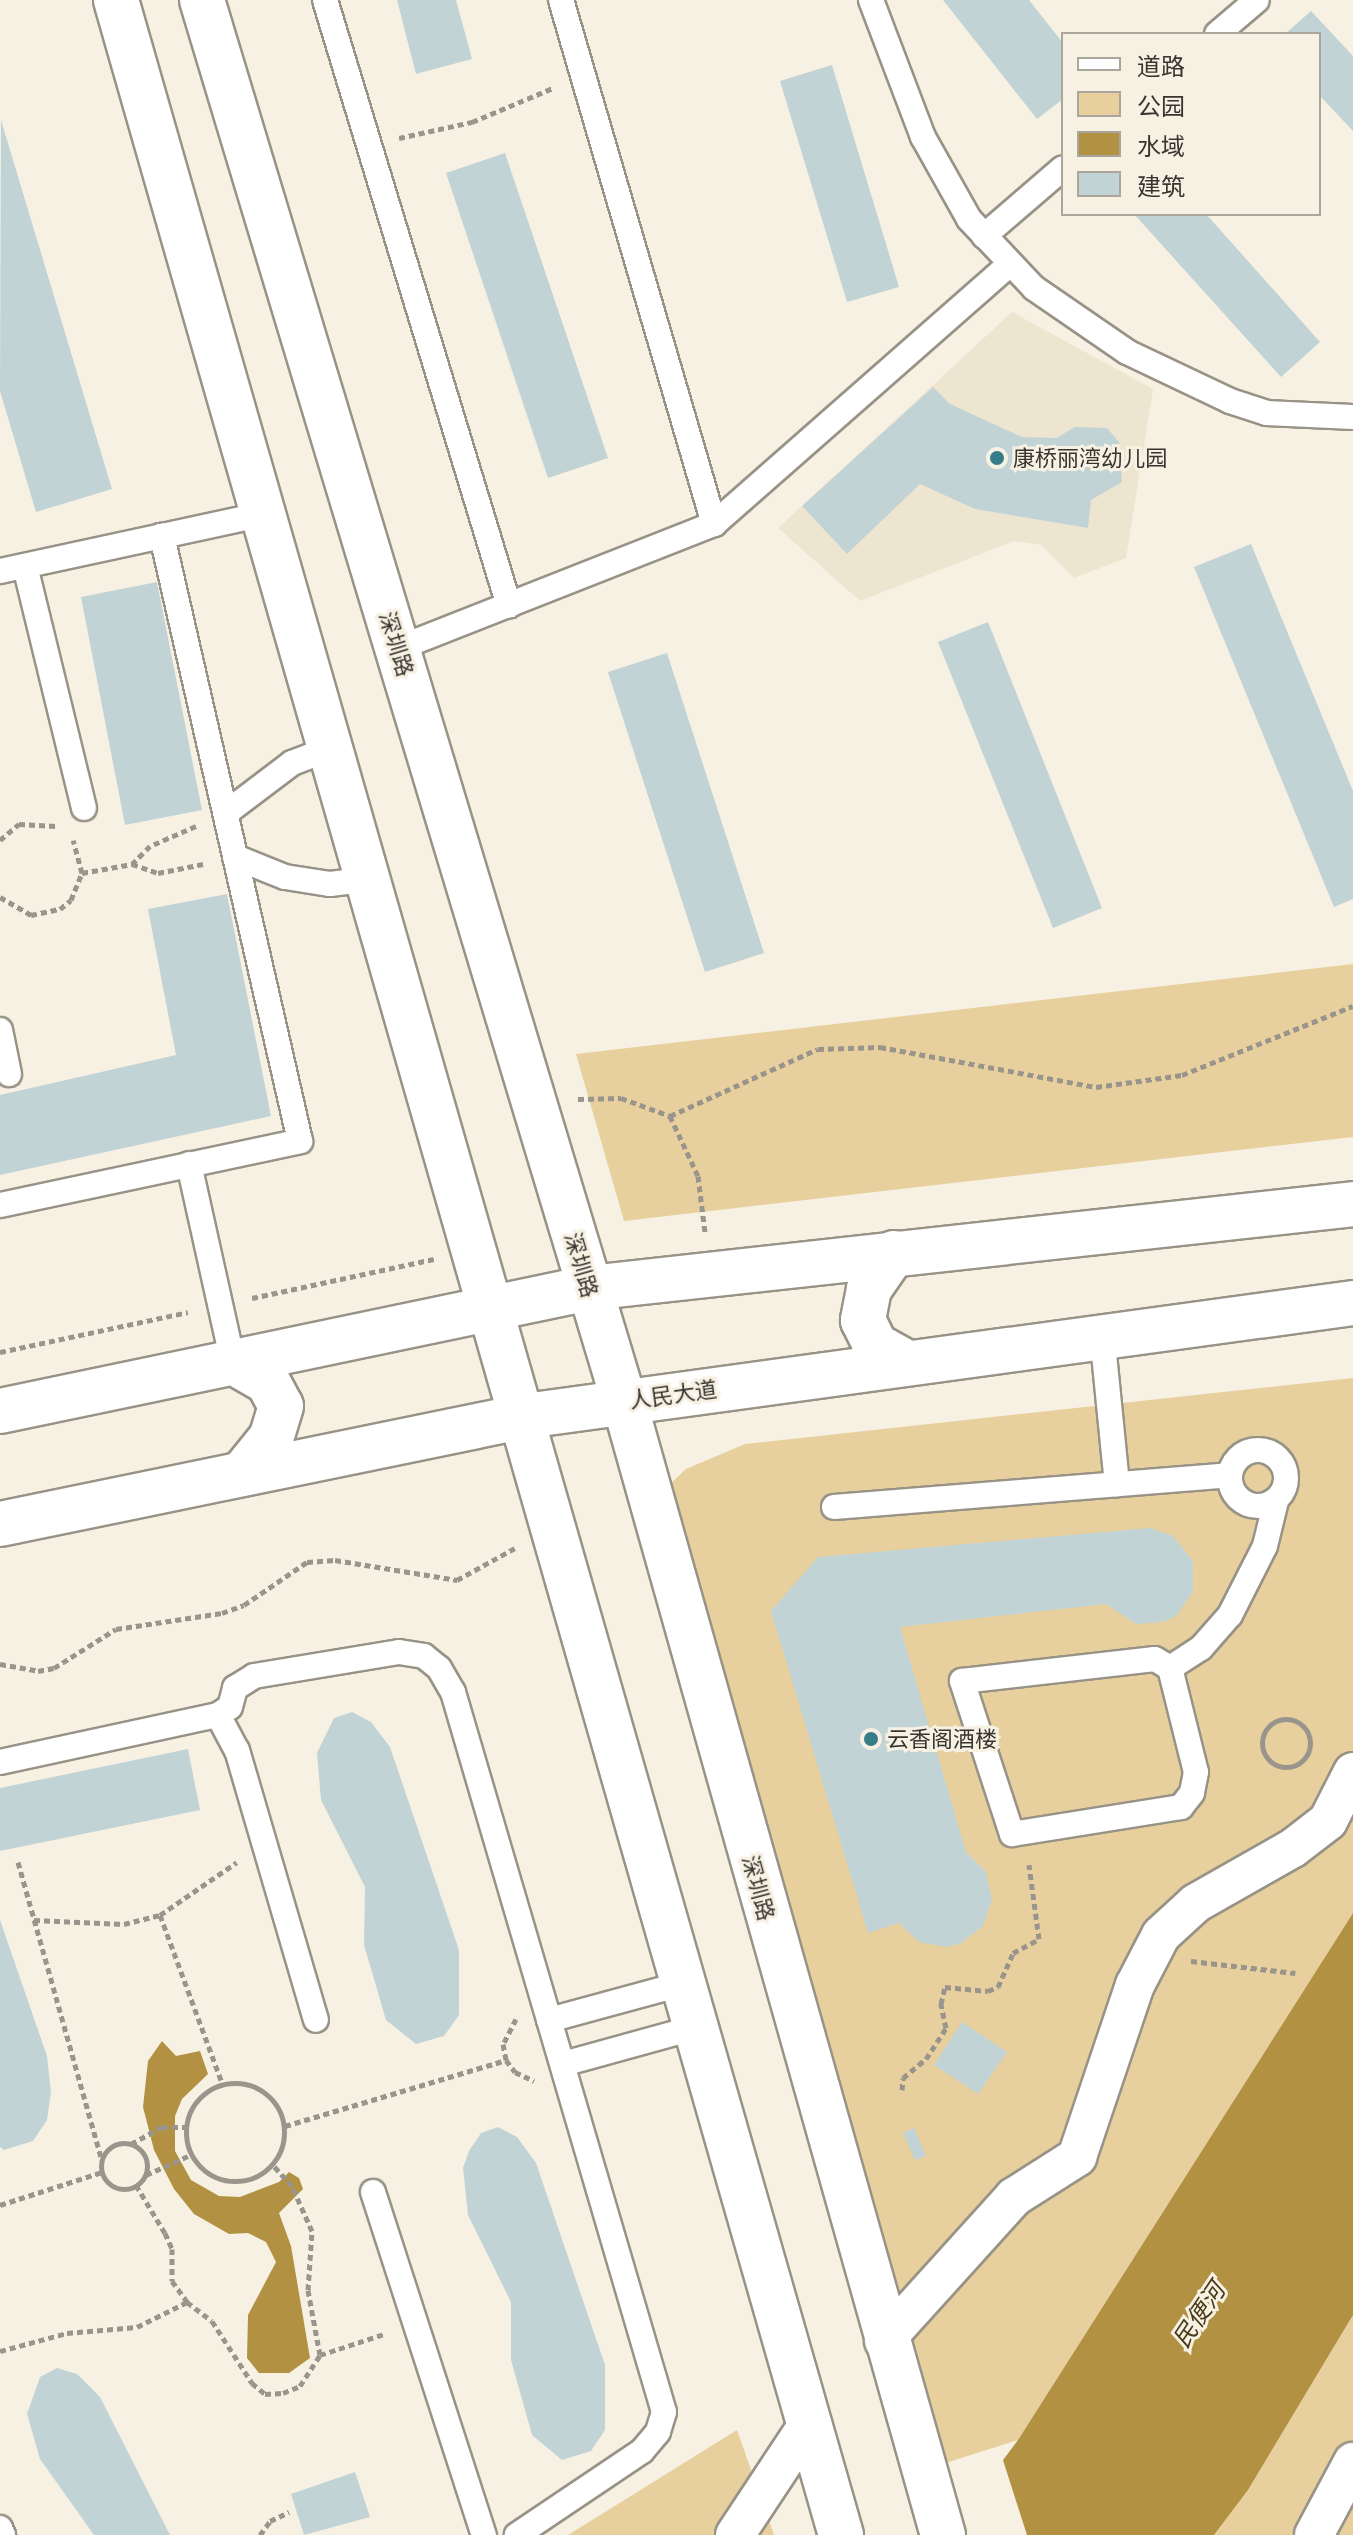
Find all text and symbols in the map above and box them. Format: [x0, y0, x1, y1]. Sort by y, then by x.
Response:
legend [1061, 32, 1321, 216]
text: 道路 [1137, 50, 1185, 82]
text: 公园 [1137, 90, 1185, 122]
text: 水域 [1137, 130, 1185, 162]
text: 建筑 [1137, 170, 1185, 202]
place label: 康桥丽湾幼儿园 [1013, 445, 1167, 471]
marker: 康桥丽湾幼儿园 [988, 449, 1006, 467]
street label: 深圳路 [375, 609, 419, 679]
street label: 深圳路 [560, 1230, 604, 1300]
street label: 人民大道 [628, 1375, 718, 1413]
place label: 云香阁酒楼 [887, 1726, 997, 1752]
marker: 云香阁酒楼 [862, 1730, 880, 1748]
street label: 深圳路 [738, 1853, 780, 1923]
water label: 民便河 [1167, 2277, 1231, 2353]

